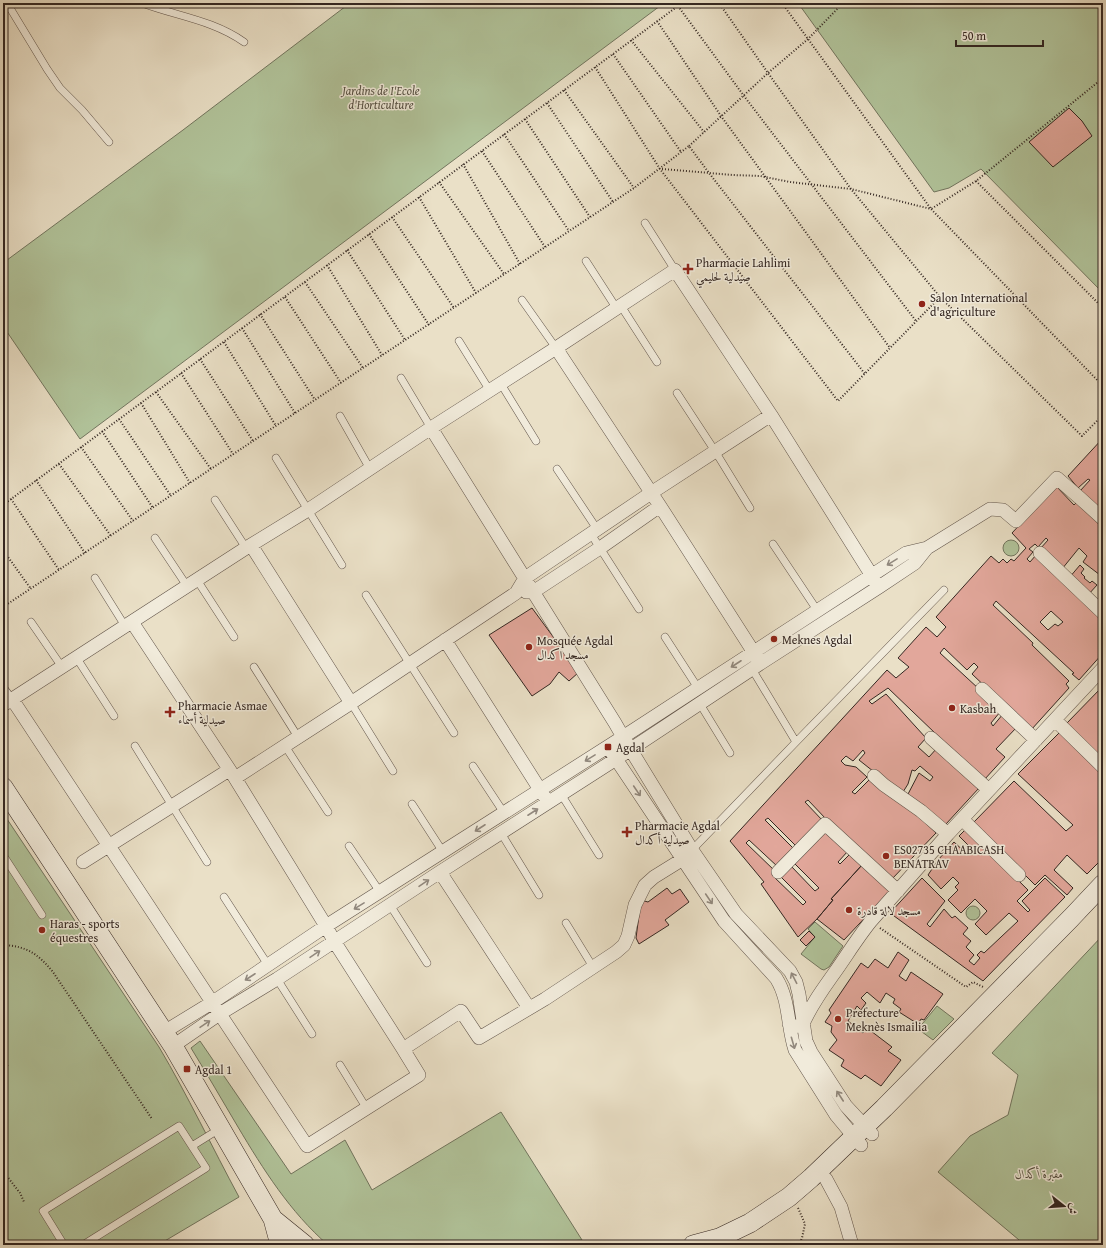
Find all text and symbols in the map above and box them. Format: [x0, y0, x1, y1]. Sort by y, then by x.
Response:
scale bar [956, 22, 1043, 48]
text: 50 m [962, 27, 986, 44]
park label: Jardins de I'Ecole d'Horticulture [340, 82, 420, 113]
place label: Pharmacie Lahlimi صيدلية لحليمي [696, 254, 791, 289]
marker: Pharmacie Lahlimi صيدلية لحليمي [683, 264, 693, 274]
place label: Salon International d'agriculture [930, 289, 1028, 320]
marker: Salon International d'agriculture [917, 299, 927, 309]
one-way arrow [886, 559, 898, 567]
place label: Meknes Agdal [782, 631, 853, 648]
place label: Mosquée Agdal مسجد اكدال [537, 632, 614, 663]
marker: Meknes Agdal [769, 634, 779, 644]
marker: Mosquée Agdal مسجد اكدال [524, 642, 534, 652]
one-way arrow [731, 660, 742, 668]
place label: Pharmacie Asmae صيدلية أسماء [178, 697, 268, 728]
place label: Kasbah [960, 700, 996, 717]
marker: Kasbah [947, 703, 957, 713]
marker: Pharmacie Asmae صيدلية أسماء [165, 707, 175, 717]
place label: Agdal [616, 739, 645, 756]
marker: Agdal [603, 742, 613, 752]
one-way arrow [585, 754, 596, 762]
one-way arrow [633, 785, 641, 796]
one-way arrow [527, 808, 539, 816]
place label: Pharmacie Agdal صيدلية أكدال [635, 817, 721, 848]
one-way arrow [475, 824, 486, 832]
marker: Pharmacie Agdal صيدلية أكدال [622, 827, 632, 837]
place label: ES02735 CHAABICASH BENATRAV [894, 841, 1004, 872]
marker: ES02735 CHAABICASH BENATRAV [881, 851, 891, 861]
one-way arrow [418, 879, 429, 887]
one-way arrow [705, 893, 713, 904]
one-way arrow [353, 902, 365, 910]
place label: مسجد لالة قادرة [857, 902, 921, 919]
marker: مسجد لالة قادرة [844, 905, 854, 915]
place label: Haras - sports équestres [50, 915, 120, 946]
marker: Haras - sports équestres [37, 925, 47, 935]
one-way arrow [309, 950, 320, 958]
one-way arrow [789, 972, 797, 984]
one-way arrow [245, 973, 256, 981]
place label: Prefecture Meknès Ismailia [846, 1004, 927, 1035]
marker: Prefecture Meknès Ismailia [833, 1014, 843, 1024]
one-way arrow [199, 1020, 210, 1028]
one-way arrow [790, 1036, 797, 1049]
place label: Agdal 1 [195, 1061, 232, 1078]
marker: Agdal 1 [182, 1064, 192, 1074]
one-way arrow [836, 1091, 844, 1102]
park label: مقبرة أكدال [1015, 1165, 1063, 1182]
north arrow [1044, 1186, 1084, 1226]
text: ش [1064, 1201, 1083, 1217]

